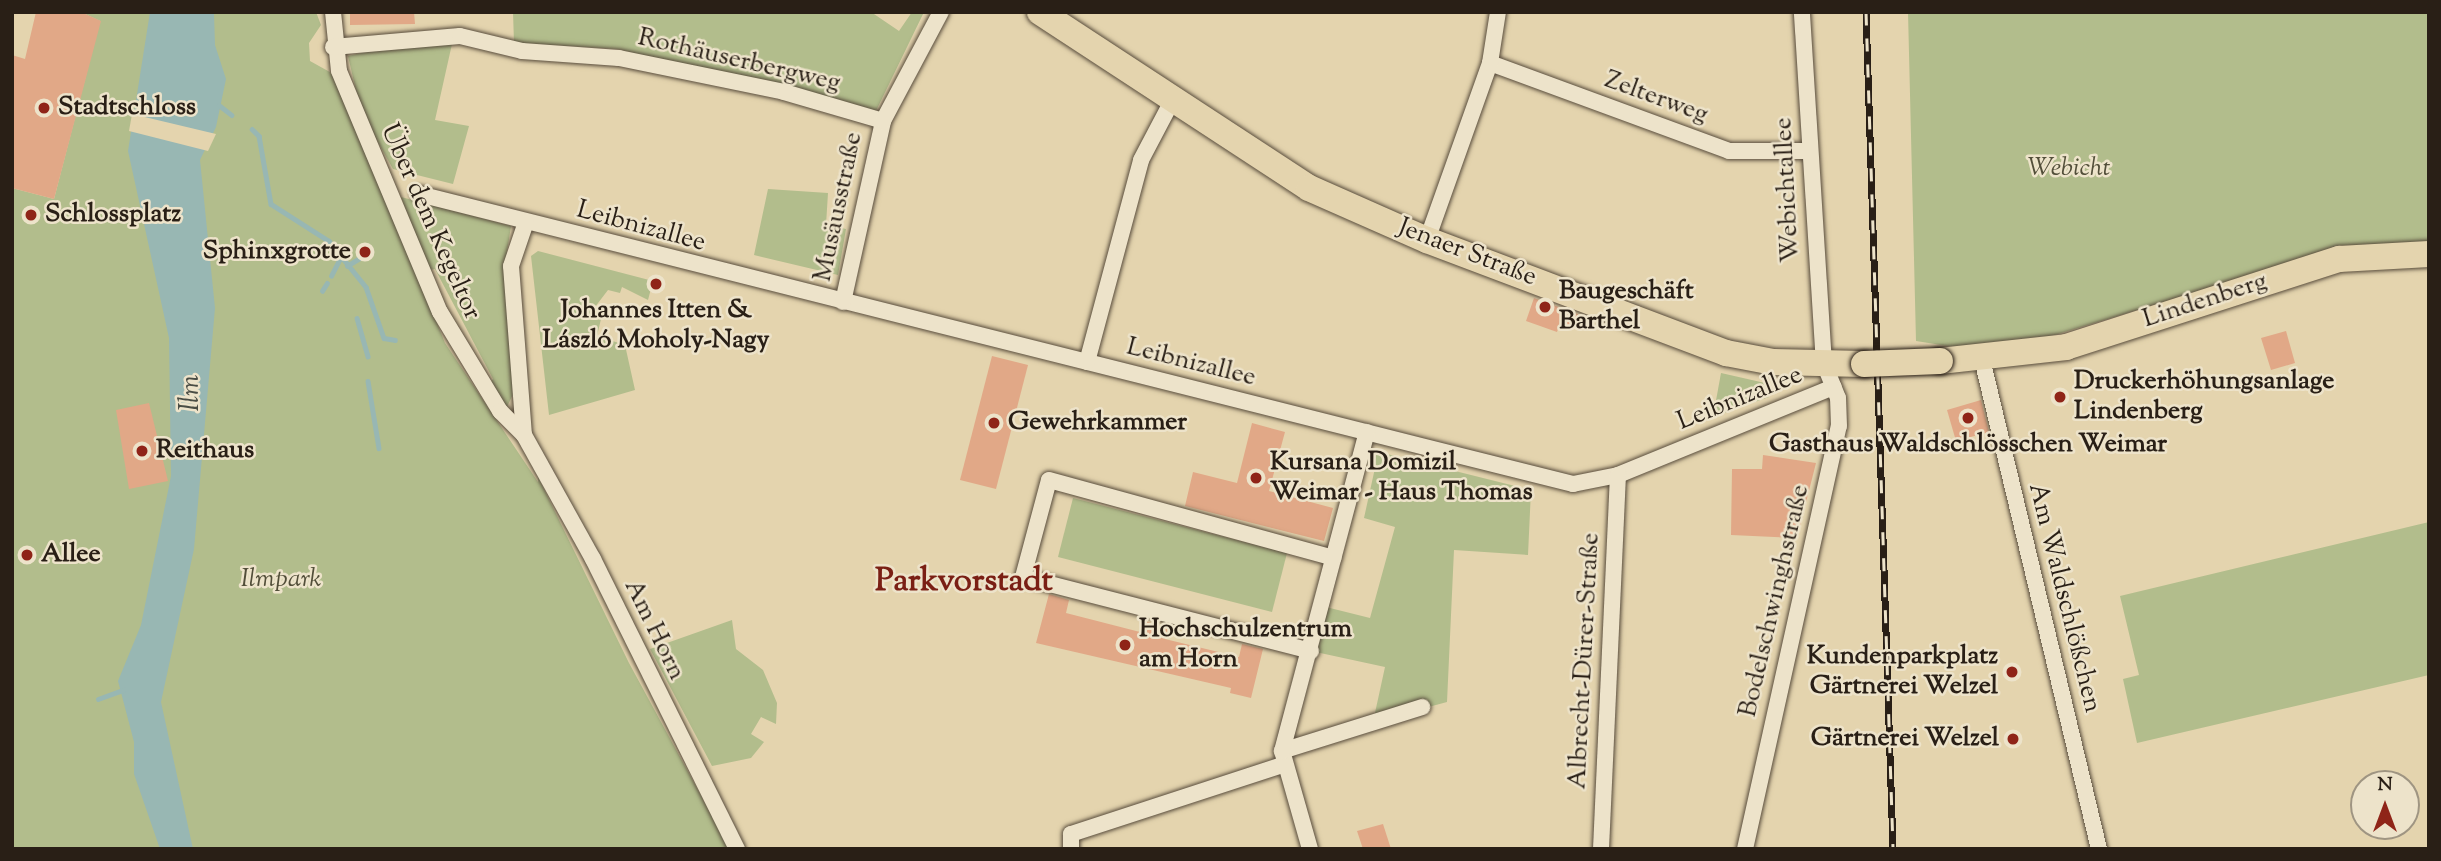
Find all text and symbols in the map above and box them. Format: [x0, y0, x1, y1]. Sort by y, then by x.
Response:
street label: Rothäuserbergweg [635, 23, 843, 99]
street label: Zelterweg [1600, 65, 1712, 131]
place label: Stadtschloss [58, 92, 196, 124]
marker: Stadtschloss [36, 100, 52, 116]
street label: Webichtallee [1769, 116, 1807, 264]
street label: Über dem Kegeltor [373, 119, 487, 325]
street label: Musäusstraße [808, 129, 870, 285]
park label: Webicht [2028, 153, 2110, 185]
street label: Leibnizallee [573, 195, 709, 259]
place label: Schlossplatz [45, 199, 181, 231]
marker: Schlossplatz [23, 207, 39, 223]
street label: Jenaer Straße [1393, 212, 1541, 294]
place label: Sphinxgrotte [203, 236, 351, 268]
marker: Sphinxgrotte [357, 244, 373, 260]
street label: Lindenberg [2139, 266, 2271, 336]
marker: Johannes Itten & László Moholy-Nagy [648, 276, 664, 292]
place label: Baugeschäft Barthel [1559, 276, 1694, 338]
place label: Johannes Itten & László Moholy-Nagy [543, 295, 769, 356]
marker: Baugeschäft Barthel [1537, 299, 1553, 315]
street label: Leibnizallee [1123, 332, 1259, 394]
street label: Leibnizallee [1673, 360, 1807, 438]
place label: Druckerhöhungsanlage Lindenberg [2074, 366, 2334, 428]
water label: Ilm [174, 375, 208, 411]
marker: Druckerhöhungsanlage Lindenberg [2052, 389, 2068, 405]
place label: Gewehrkammer [1008, 407, 1187, 439]
marker: Gasthaus Waldschlösschen Weimar [1960, 410, 1976, 426]
marker: Gewehrkammer [986, 415, 1002, 431]
place label: Gasthaus Waldschlösschen Weimar [1769, 429, 2167, 461]
place label: Reithaus [156, 435, 254, 467]
marker: Reithaus [134, 443, 150, 459]
place label: Kursana Domizil Weimar - Haus Thomas [1270, 447, 1533, 508]
marker: Kursana Domizil Weimar - Haus Thomas [1248, 470, 1264, 486]
street label: Am Waldschlößchen [2020, 480, 2108, 716]
street label: Bodelschwinghstraße [1733, 482, 1817, 720]
street label: Albrecht-Dürer-Straße [1563, 532, 1607, 790]
place label: Allee [41, 539, 101, 571]
marker: Allee [19, 547, 35, 563]
district label: Parkvorstadt [875, 563, 1053, 603]
park label: Ilmpark [241, 564, 321, 596]
street label: Am Horn [616, 575, 692, 685]
place label: Hochschulzentrum am Horn [1139, 614, 1352, 676]
marker: Hochschulzentrum am Horn [1117, 637, 1133, 653]
place label: Kundenparkplatz Gärtnerei Welzel [1807, 641, 1998, 702]
marker: Kundenparkplatz Gärtnerei Welzel [2004, 664, 2020, 680]
place label: Gärtnerei Welzel [1811, 723, 1999, 755]
marker: Gärtnerei Welzel [2005, 731, 2021, 747]
north arrow [2350, 770, 2420, 840]
text: N [2377, 772, 2393, 799]

